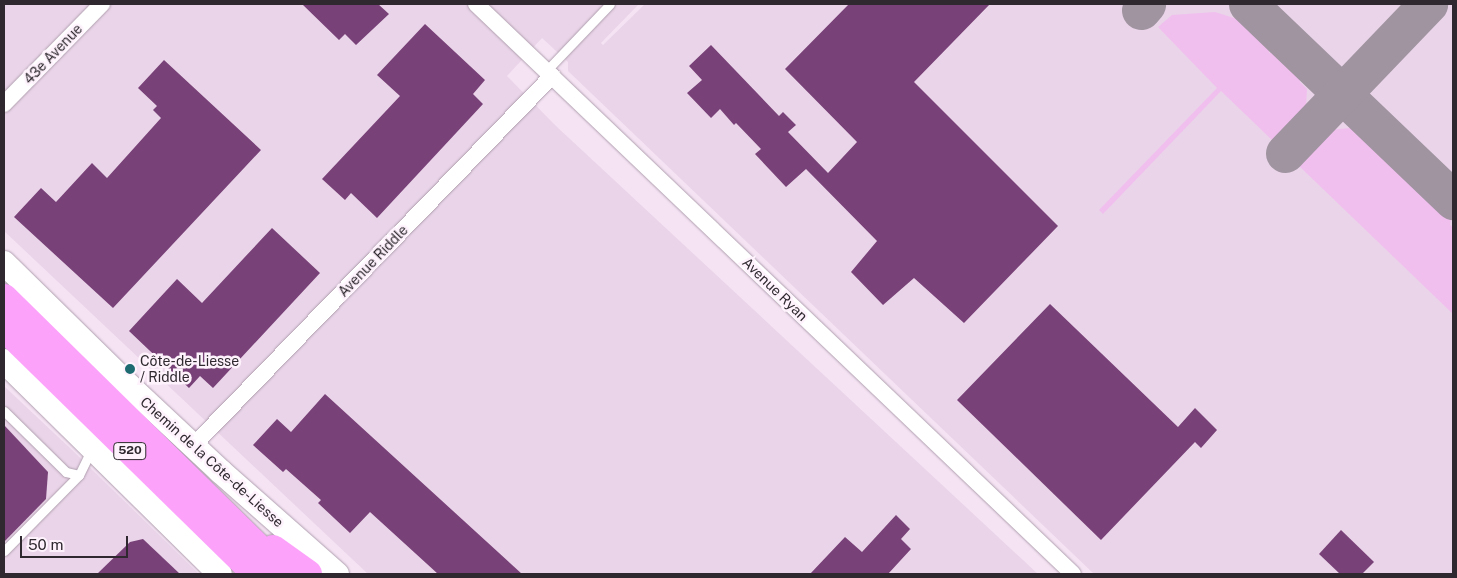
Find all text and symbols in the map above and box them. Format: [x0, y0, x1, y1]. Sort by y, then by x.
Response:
street label: 43e Avenue [20, 20, 86, 88]
street label: Avenue Riddle [335, 222, 411, 300]
street label: Avenue Ryan [739, 254, 811, 324]
place label: Côte-de-Liesse / Riddle [140, 353, 239, 386]
marker: Côte-de-Liesse / Riddle [124, 363, 136, 375]
street label: Chemin de la Côte-de-Liesse [137, 393, 287, 531]
road number: 520 [112, 442, 148, 461]
scale bar [22, 526, 130, 558]
text: 50 m [28, 536, 63, 553]

